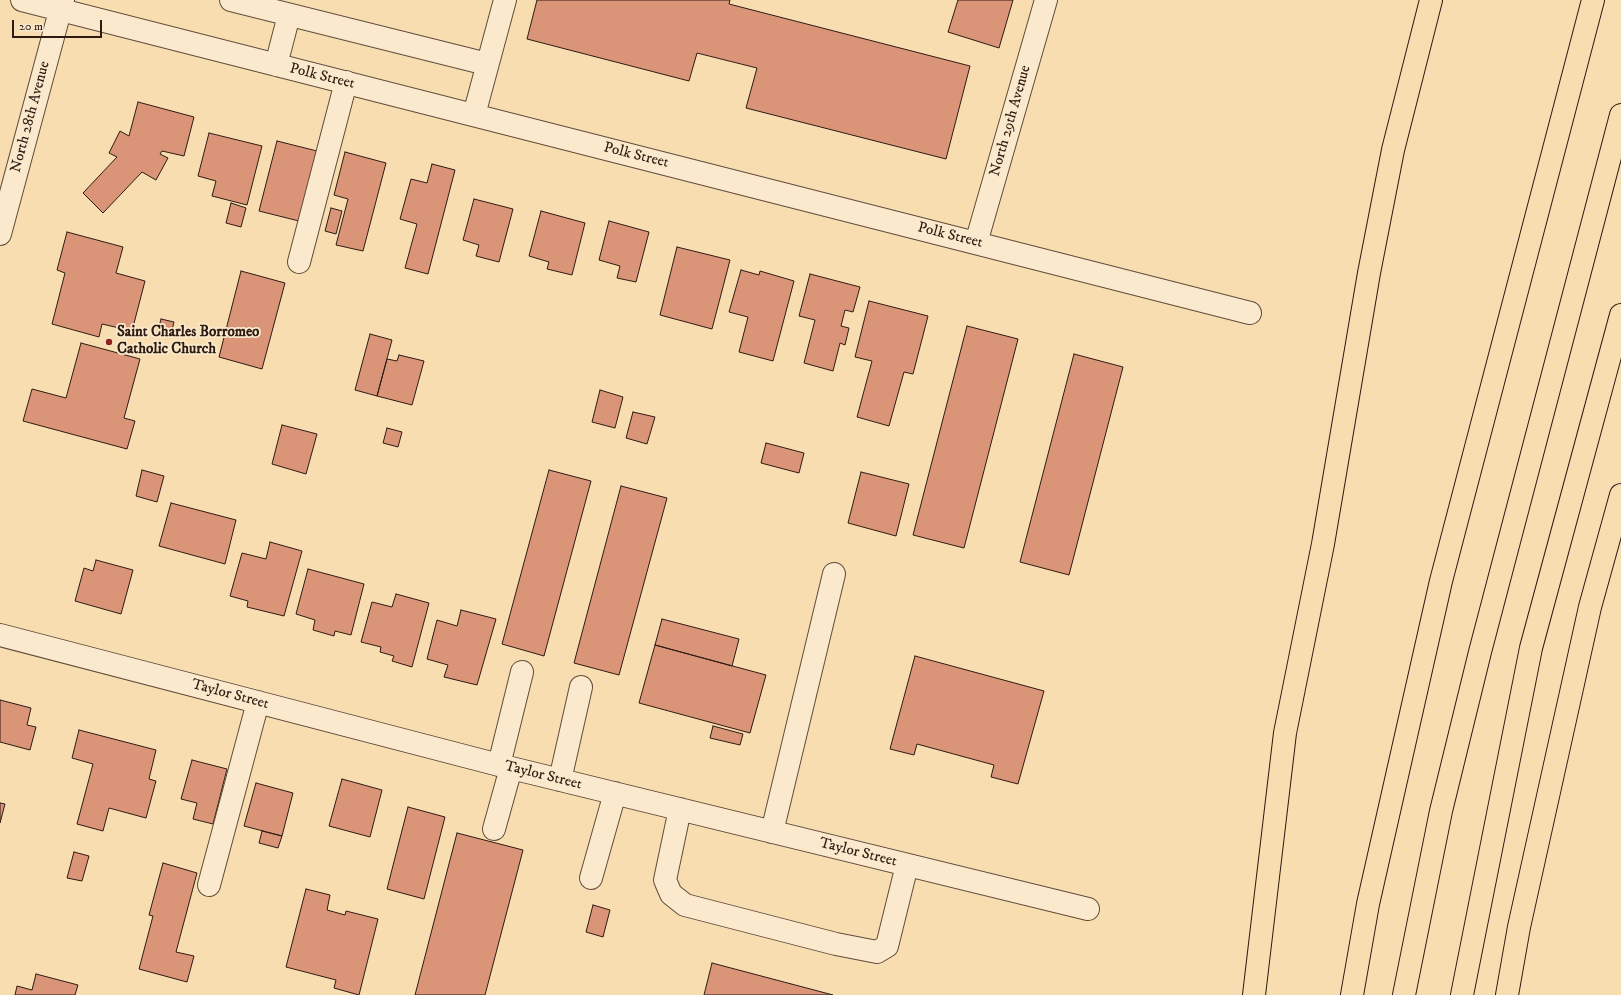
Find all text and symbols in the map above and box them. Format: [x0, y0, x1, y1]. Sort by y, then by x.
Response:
scale bar [14, 12, 104, 38]
text: 20 m [19, 19, 43, 34]
street label: North 28th Avenue [7, 59, 55, 175]
street label: Polk Street [288, 60, 356, 94]
street label: North 29th Avenue [987, 63, 1035, 179]
street label: Polk Street [602, 139, 670, 173]
street label: Polk Street [916, 219, 984, 253]
place label: Saint Charles Borromeo Catholic Church [117, 324, 259, 359]
marker: Saint Charles Borromeo Catholic Church [104, 337, 114, 347]
street label: Taylor Street [189, 676, 271, 714]
street label: Taylor Street [502, 758, 584, 794]
street label: Taylor Street [817, 835, 899, 871]

